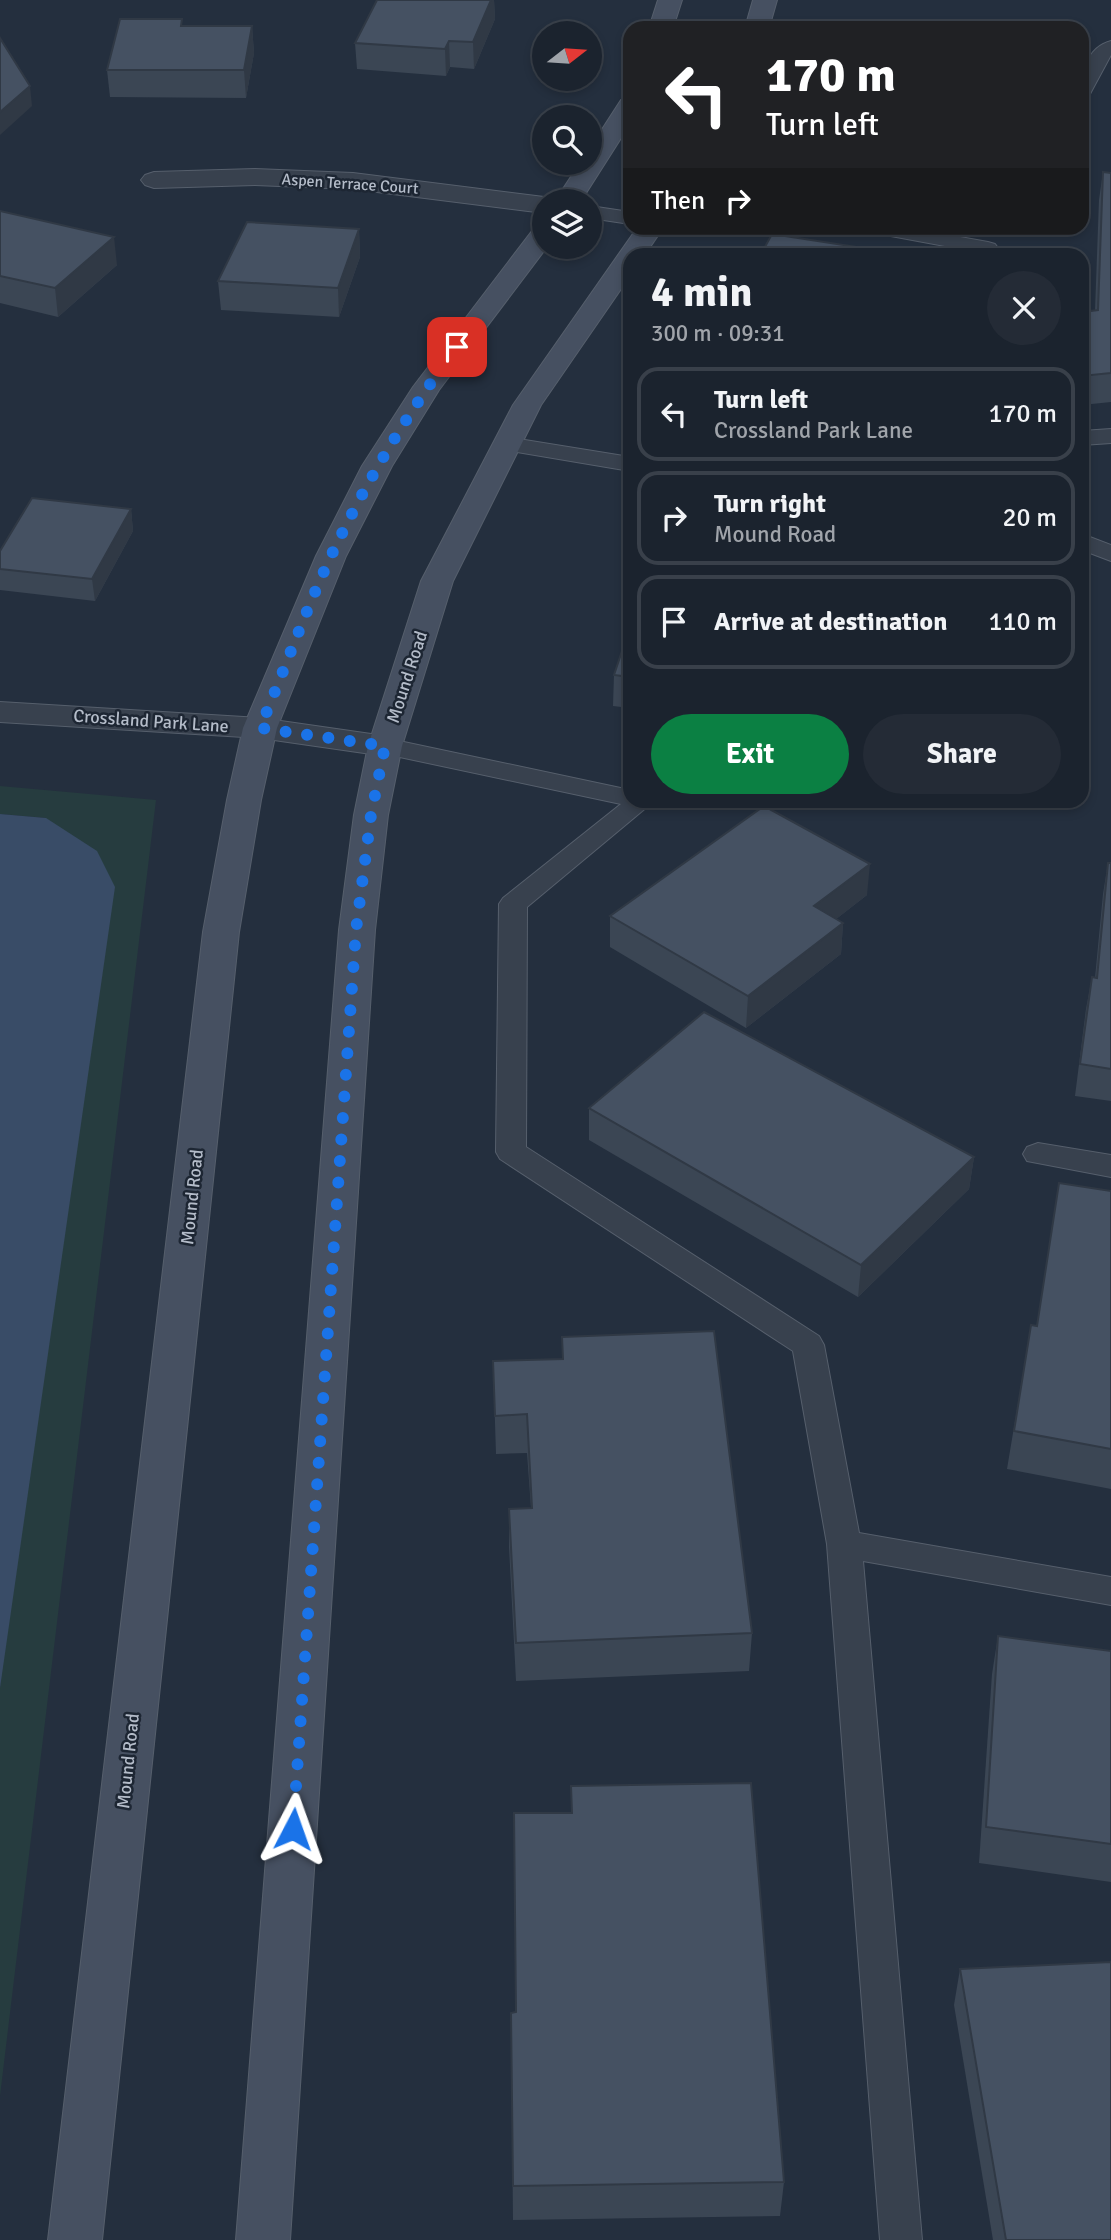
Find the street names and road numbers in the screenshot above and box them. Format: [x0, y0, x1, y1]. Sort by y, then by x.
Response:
street label: Aspen Terrace Court [281, 169, 419, 199]
street label: Mound Road [382, 628, 432, 726]
street label: Crossland Park Lane [73, 705, 229, 737]
street label: Mound Road [176, 1148, 208, 1246]
street label: Mound Road [112, 1712, 144, 1810]

